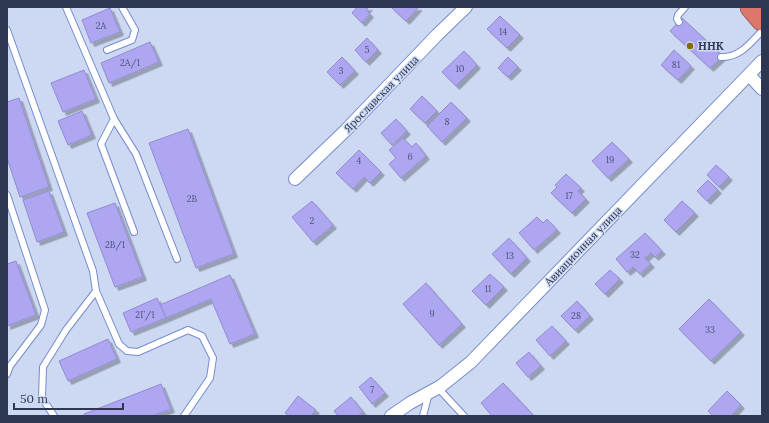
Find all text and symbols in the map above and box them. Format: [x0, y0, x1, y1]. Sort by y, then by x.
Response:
house number: 2А [96, 20, 107, 31]
house number: 14 [499, 26, 507, 37]
place label: ННК [698, 39, 724, 53]
marker: ННК [685, 41, 695, 51]
house number: 5 [365, 44, 370, 55]
street label: Ярославская улица [340, 52, 422, 136]
house number: 2А/1 [120, 57, 140, 69]
house number: 81 [672, 59, 680, 70]
house number: 10 [456, 63, 465, 74]
house number: 3 [338, 65, 344, 76]
house number: 8 [444, 116, 450, 127]
house number: 6 [407, 151, 413, 162]
house number: 19 [606, 154, 614, 165]
house number: 4 [357, 155, 362, 166]
house number: 17 [565, 190, 573, 201]
house number: 2В [187, 193, 198, 204]
street label: Авиационная улица [541, 203, 625, 289]
house number: 2 [310, 215, 315, 226]
house number: 2В/1 [105, 239, 125, 251]
house number: 32 [630, 249, 640, 260]
house number: 13 [506, 250, 514, 261]
house number: 11 [485, 283, 491, 294]
house number: 9 [429, 308, 435, 319]
house number: 2Г/1 [135, 309, 155, 321]
house number: 28 [571, 310, 581, 321]
house number: 33 [705, 324, 715, 335]
house number: 7 [370, 384, 374, 395]
scale bar [14, 385, 123, 411]
text: 50 m [20, 391, 48, 406]

